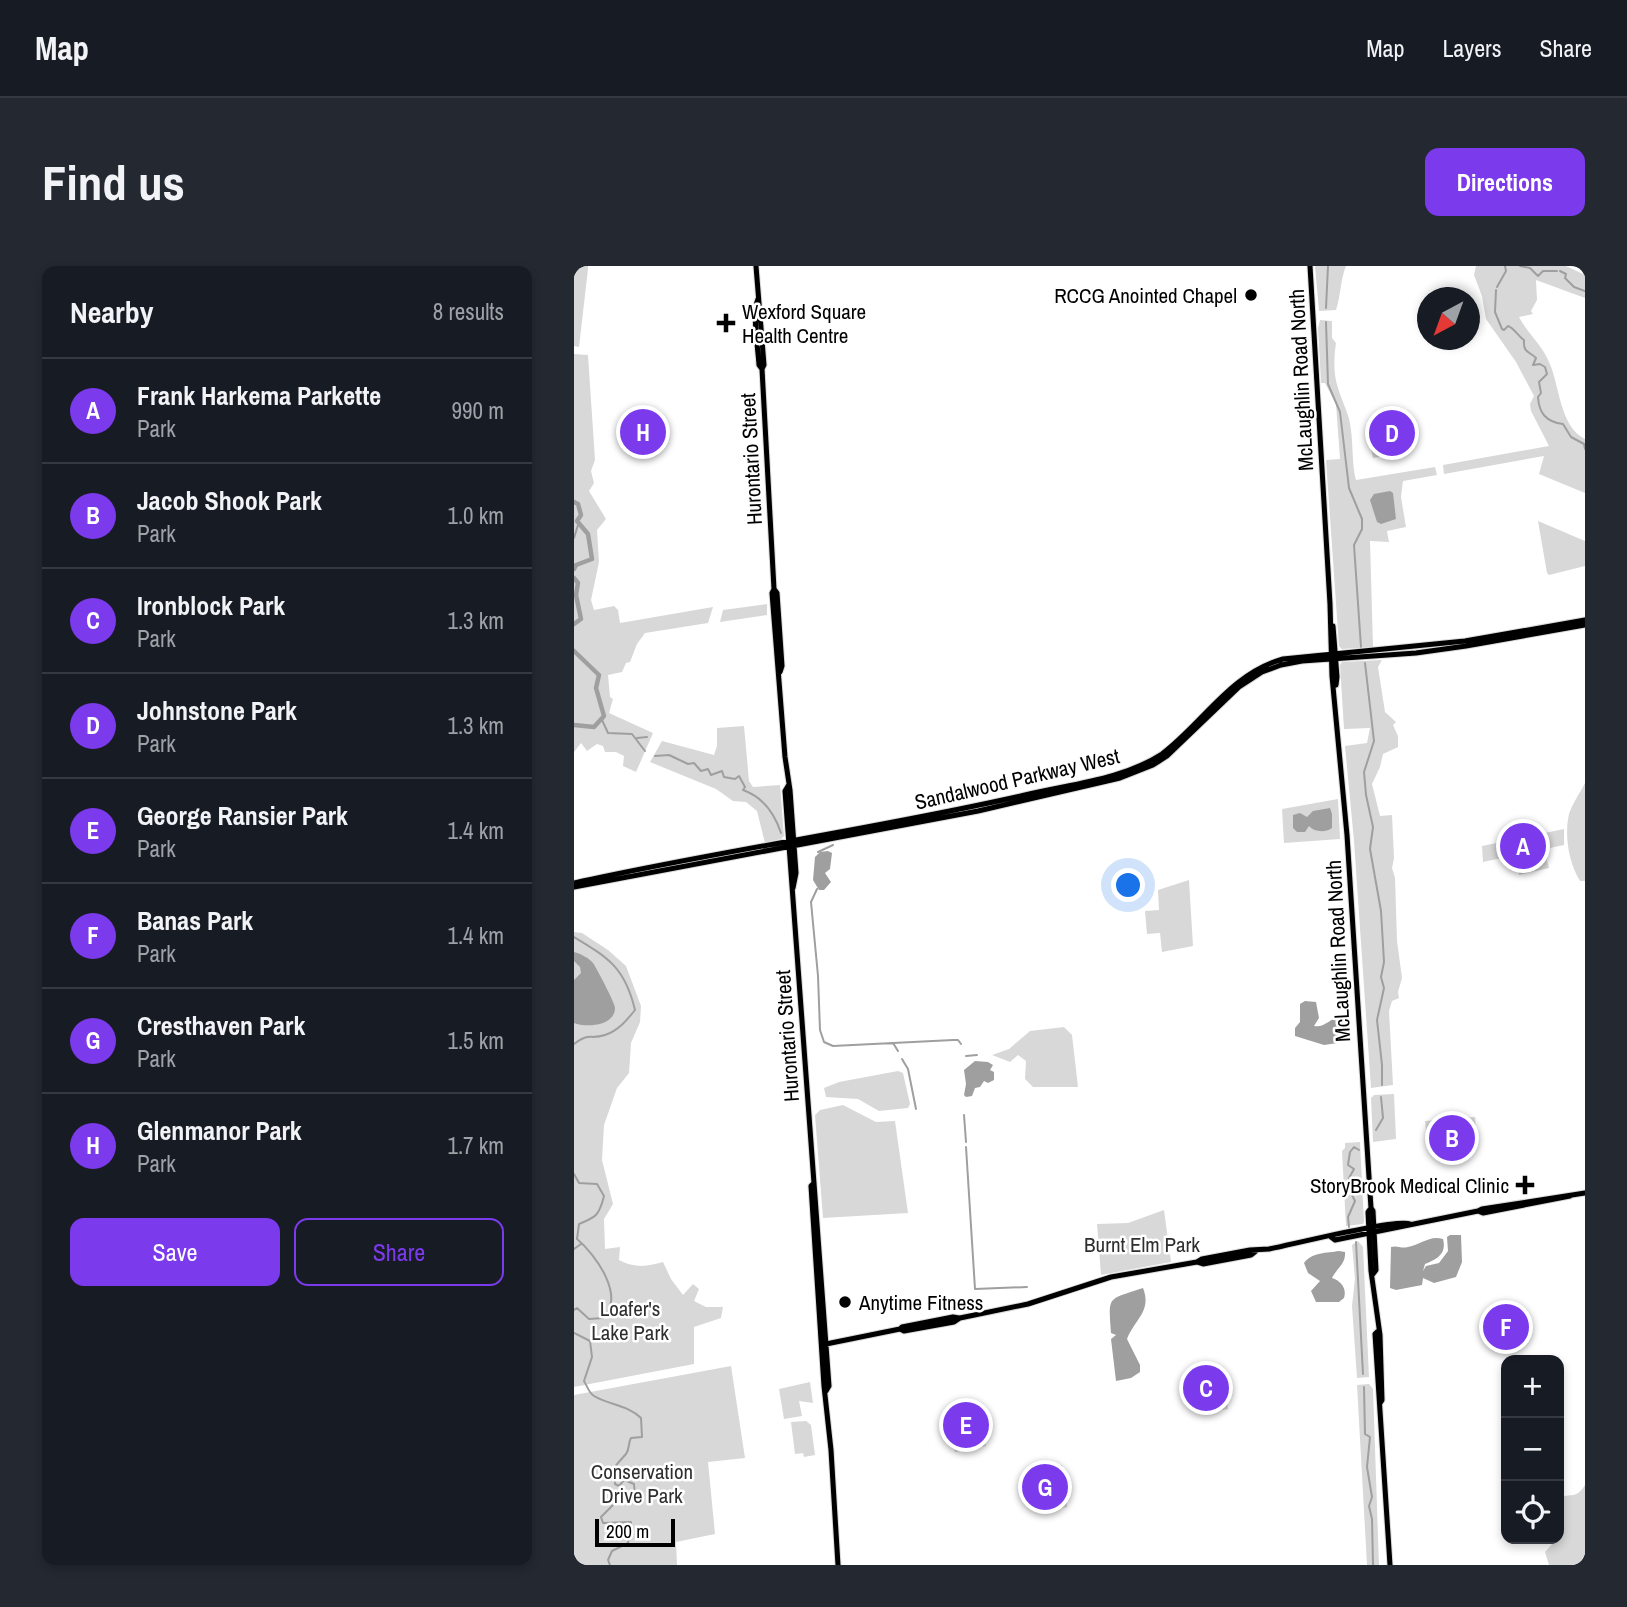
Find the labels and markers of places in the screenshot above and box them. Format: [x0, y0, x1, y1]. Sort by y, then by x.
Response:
place label: RCCG Anointed Chapel [1054, 281, 1237, 310]
marker: RCCG Anointed Chapel [1243, 287, 1259, 303]
place label: Wexford Square Health Centre [742, 297, 866, 350]
marker: Wexford Square Health Centre [716, 313, 736, 333]
pin: H [620, 406, 666, 458]
pin: D [1369, 407, 1415, 459]
pin: A [1500, 820, 1546, 872]
pin: B [1429, 1112, 1475, 1164]
place label: StoryBrook Medical Clinic [1310, 1171, 1509, 1200]
marker: StoryBrook Medical Clinic [1515, 1175, 1535, 1195]
place label: Anytime Fitness [858, 1288, 983, 1317]
marker: Anytime Fitness [837, 1294, 853, 1310]
pin: F [1483, 1301, 1529, 1353]
pin: C [1183, 1362, 1229, 1414]
pin: E [943, 1399, 989, 1451]
pin: G [1022, 1461, 1068, 1513]

